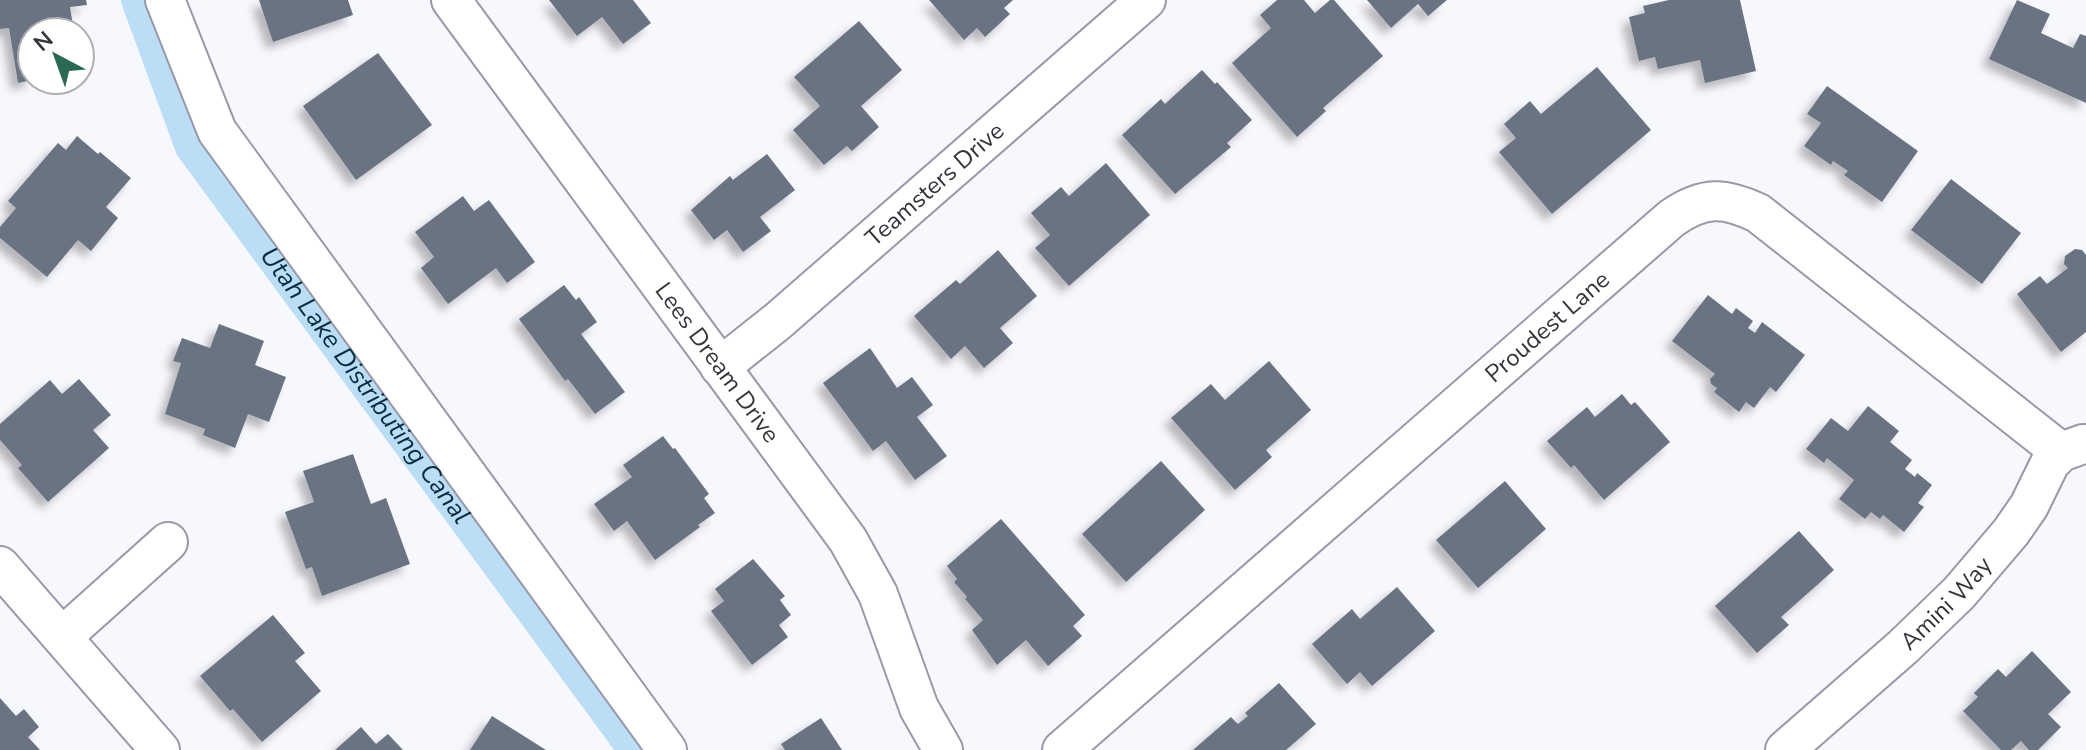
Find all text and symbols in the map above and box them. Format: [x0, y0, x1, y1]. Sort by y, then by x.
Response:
north arrow [16, 16, 96, 96]
text: N [27, 25, 60, 58]
street label: Teamsters Drive [859, 115, 1011, 254]
water label: Utah Lake Distributing Canal [252, 240, 479, 531]
street label: Proudest Lane [1478, 264, 1616, 390]
street label: Lees Dream Drive [648, 276, 787, 449]
street label: Amini Way [1893, 549, 2000, 657]

